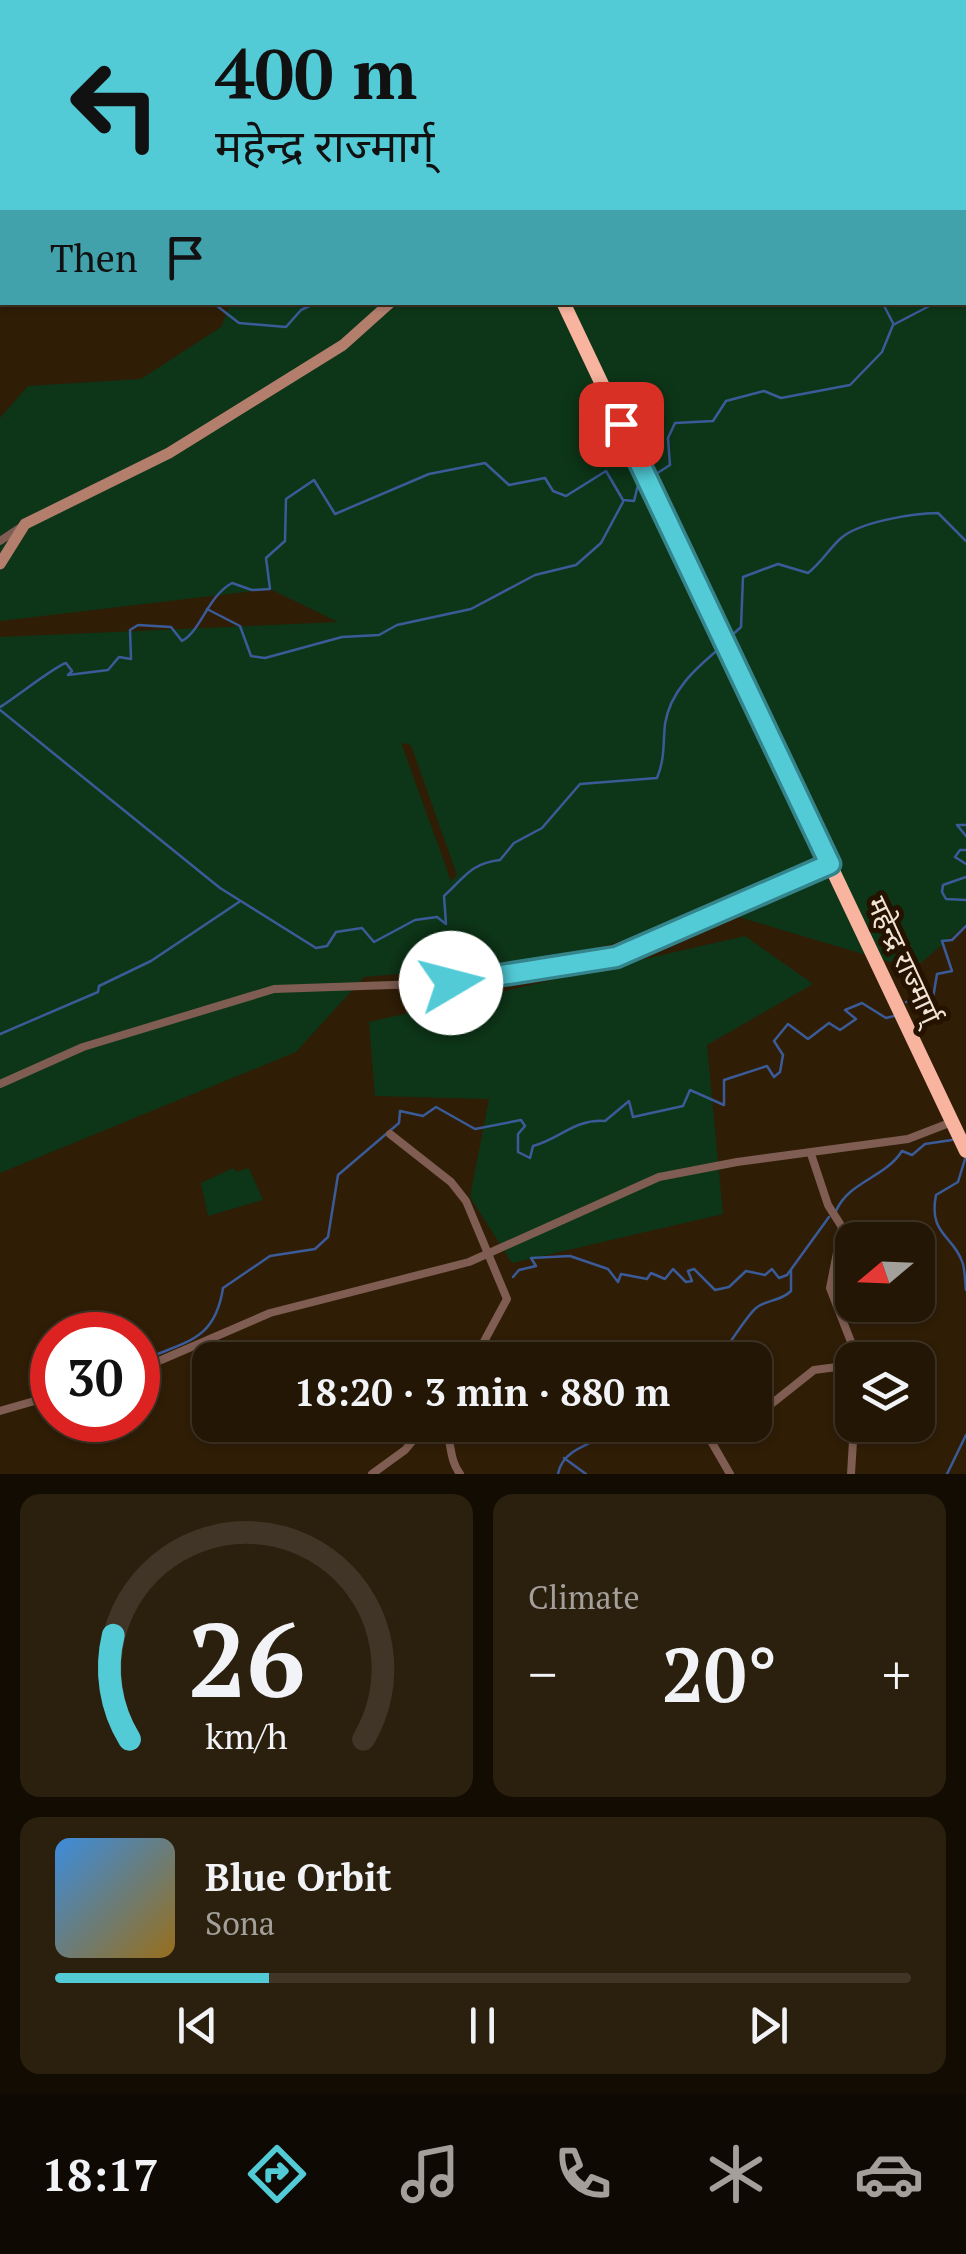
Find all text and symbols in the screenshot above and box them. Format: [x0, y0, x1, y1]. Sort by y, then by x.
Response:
text: 400 m [215, 26, 417, 119]
icon: left [50, 40, 180, 170]
text: महेन्द्र राज्मार्ग् [215, 115, 434, 175]
icon: arrive [158, 230, 213, 285]
text: Then [50, 233, 138, 283]
pin [579, 382, 664, 467]
icon: arrive [594, 397, 649, 452]
street label: महेन्द्र राज्मार्ग् [859, 890, 952, 1033]
position arrow [399, 931, 503, 1035]
north arrow [835, 1222, 935, 1322]
map controls [835, 1222, 935, 1442]
speed limit sign: 30 [30, 1312, 160, 1442]
button: layers [835, 1342, 935, 1442]
text: 18:20 · 3 min · 880 m [294, 1367, 670, 1417]
text: Climate [528, 1576, 640, 1618]
text: 26 [188, 1589, 305, 1727]
text: 20° [662, 1624, 777, 1723]
text: − [528, 1637, 557, 1710]
text: + [882, 1637, 911, 1710]
text: km/h [205, 1712, 288, 1759]
text: Blue Orbit [205, 1852, 392, 1902]
text: Sona [205, 1902, 275, 1944]
icon: previous [170, 1998, 225, 2053]
icon: pause [455, 1998, 510, 2053]
icon: next [741, 1998, 796, 2053]
icon: directions [242, 2139, 312, 2209]
icon: music [395, 2139, 465, 2209]
icon: phone [548, 2139, 618, 2209]
icon: climate [701, 2139, 771, 2209]
icon: car [854, 2139, 924, 2209]
text: 18:17 [42, 2144, 159, 2204]

